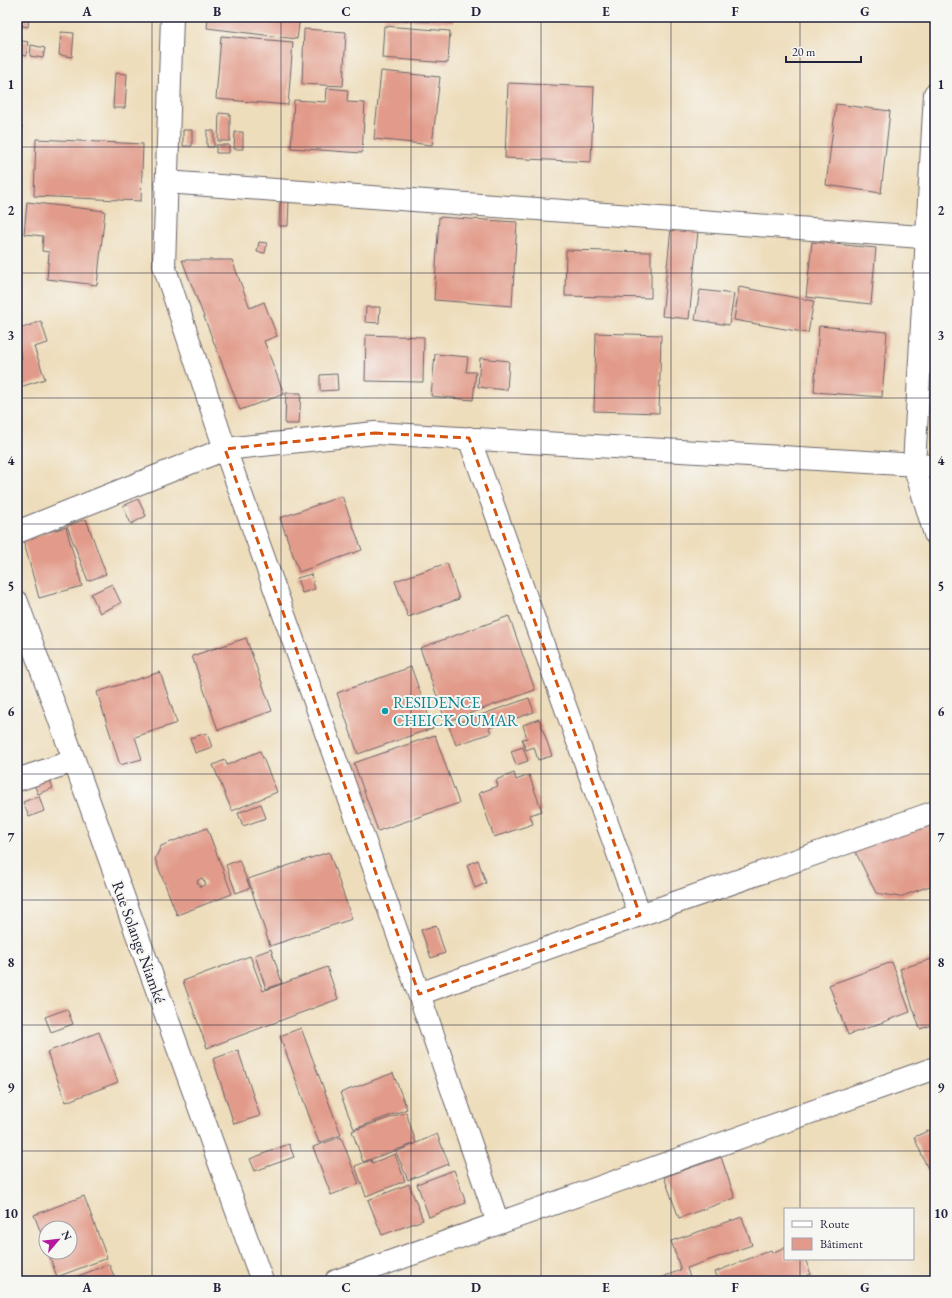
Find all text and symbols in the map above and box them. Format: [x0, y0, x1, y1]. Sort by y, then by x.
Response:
text: A [81, 3, 92, 20]
text: B [213, 3, 221, 20]
text: C [341, 3, 351, 20]
text: D [471, 3, 481, 20]
text: E [602, 3, 610, 20]
text: F [731, 3, 739, 20]
text: G [860, 3, 870, 20]
scale bar [786, 38, 861, 64]
text: 20 m [792, 44, 816, 60]
text: 1 [8, 76, 15, 93]
text: 1 [938, 76, 945, 93]
text: 2 [8, 202, 15, 219]
text: 2 [938, 202, 945, 219]
text: 3 [8, 327, 15, 344]
text: 3 [938, 327, 945, 344]
text: 4 [8, 452, 15, 469]
text: 4 [938, 452, 945, 469]
text: 5 [8, 578, 14, 595]
text: 5 [938, 578, 944, 595]
place label: RESIDENCE CHEICK OUMAR [393, 692, 519, 731]
text: 6 [8, 703, 15, 720]
text: 6 [938, 703, 945, 720]
marker: RESIDENCE CHEICK OUMAR [380, 706, 390, 716]
text: 7 [8, 829, 15, 846]
text: 7 [938, 829, 945, 846]
street label: Rue Solange Niamké [107, 878, 171, 1006]
text: 8 [8, 954, 15, 971]
text: 8 [938, 954, 945, 971]
text: 9 [8, 1079, 15, 1096]
text: 9 [938, 1079, 945, 1096]
text: 10 [4, 1205, 18, 1222]
text: 10 [934, 1205, 948, 1222]
legend [784, 1208, 914, 1260]
text: Route [820, 1216, 850, 1232]
north arrow [38, 1220, 78, 1260]
text: N [59, 1228, 75, 1243]
text: Bâtiment [820, 1236, 863, 1252]
text: A [81, 1279, 92, 1296]
text: B [213, 1279, 221, 1296]
text: C [341, 1279, 351, 1296]
text: D [471, 1279, 481, 1296]
text: E [602, 1279, 610, 1296]
text: F [731, 1279, 739, 1296]
text: G [860, 1279, 870, 1296]

